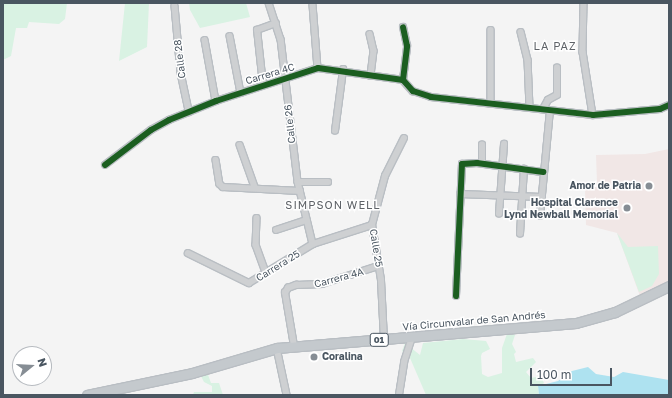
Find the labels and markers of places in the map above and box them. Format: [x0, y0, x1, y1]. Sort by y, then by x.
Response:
place label: Amor de Patria [569, 180, 641, 192]
marker: Amor de Patria [644, 181, 654, 191]
place label: Hospital Clarence Lynd Newball Memorial [504, 196, 618, 220]
marker: Hospital Clarence Lynd Newball Memorial [621, 202, 633, 214]
place label: Coralina [322, 351, 363, 363]
marker: Coralina [309, 352, 319, 362]

